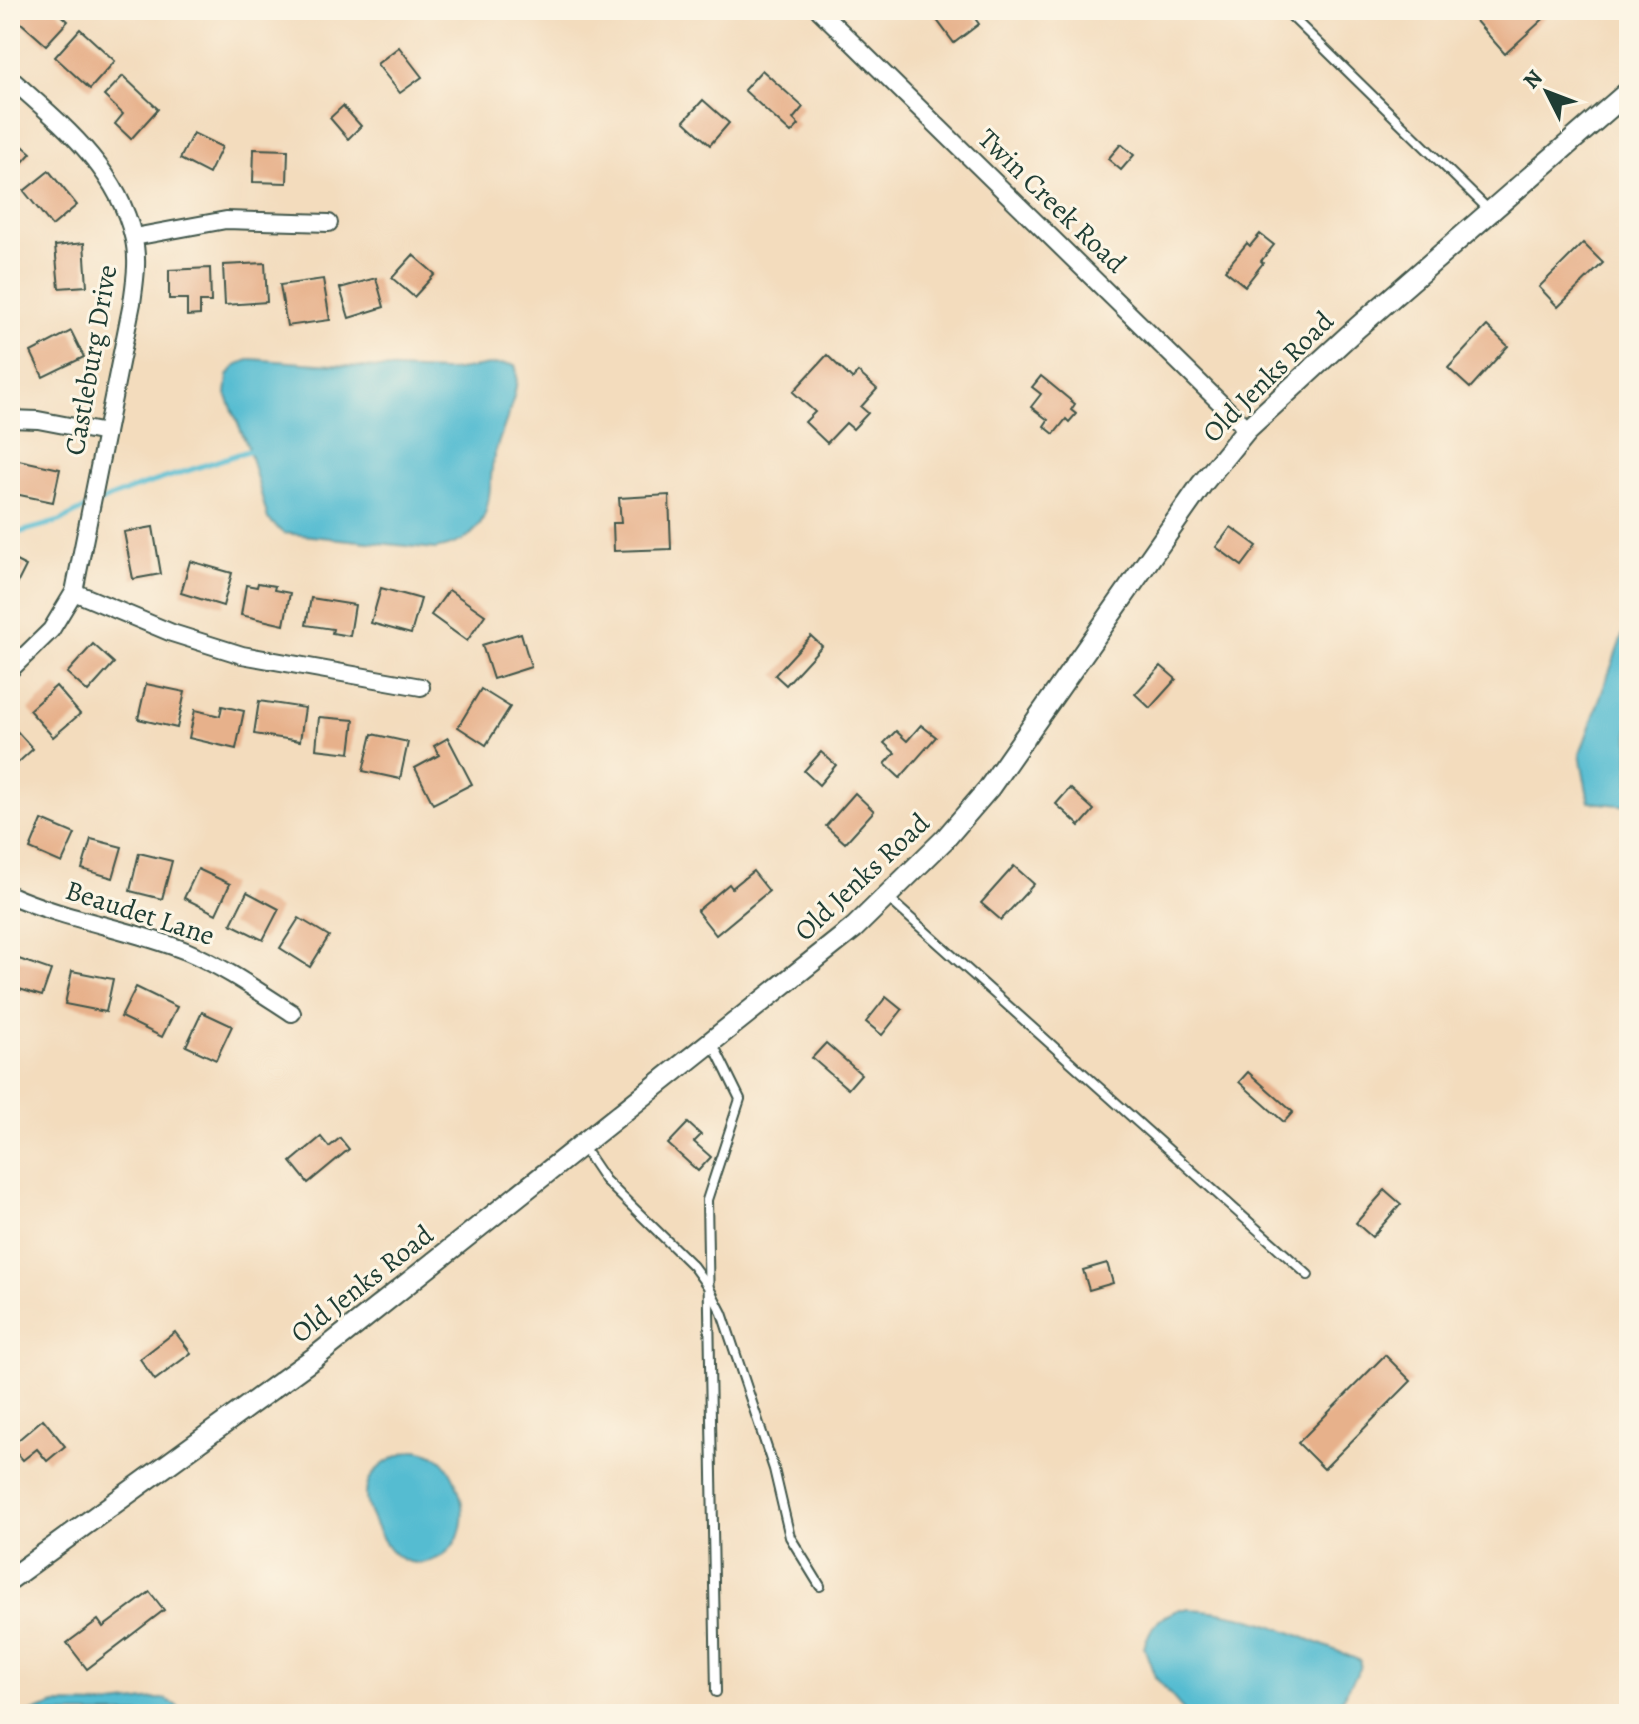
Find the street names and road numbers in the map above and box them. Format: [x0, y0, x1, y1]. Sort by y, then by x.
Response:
street label: Twin Creek Road [970, 120, 1135, 282]
street label: Castleburg Drive [56, 262, 126, 458]
street label: Old Jenks Road [1194, 302, 1343, 451]
street label: Old Jenks Road [786, 804, 938, 949]
street label: Beaudet Lane [61, 871, 219, 955]
street label: Old Jenks Road [283, 1216, 442, 1352]

